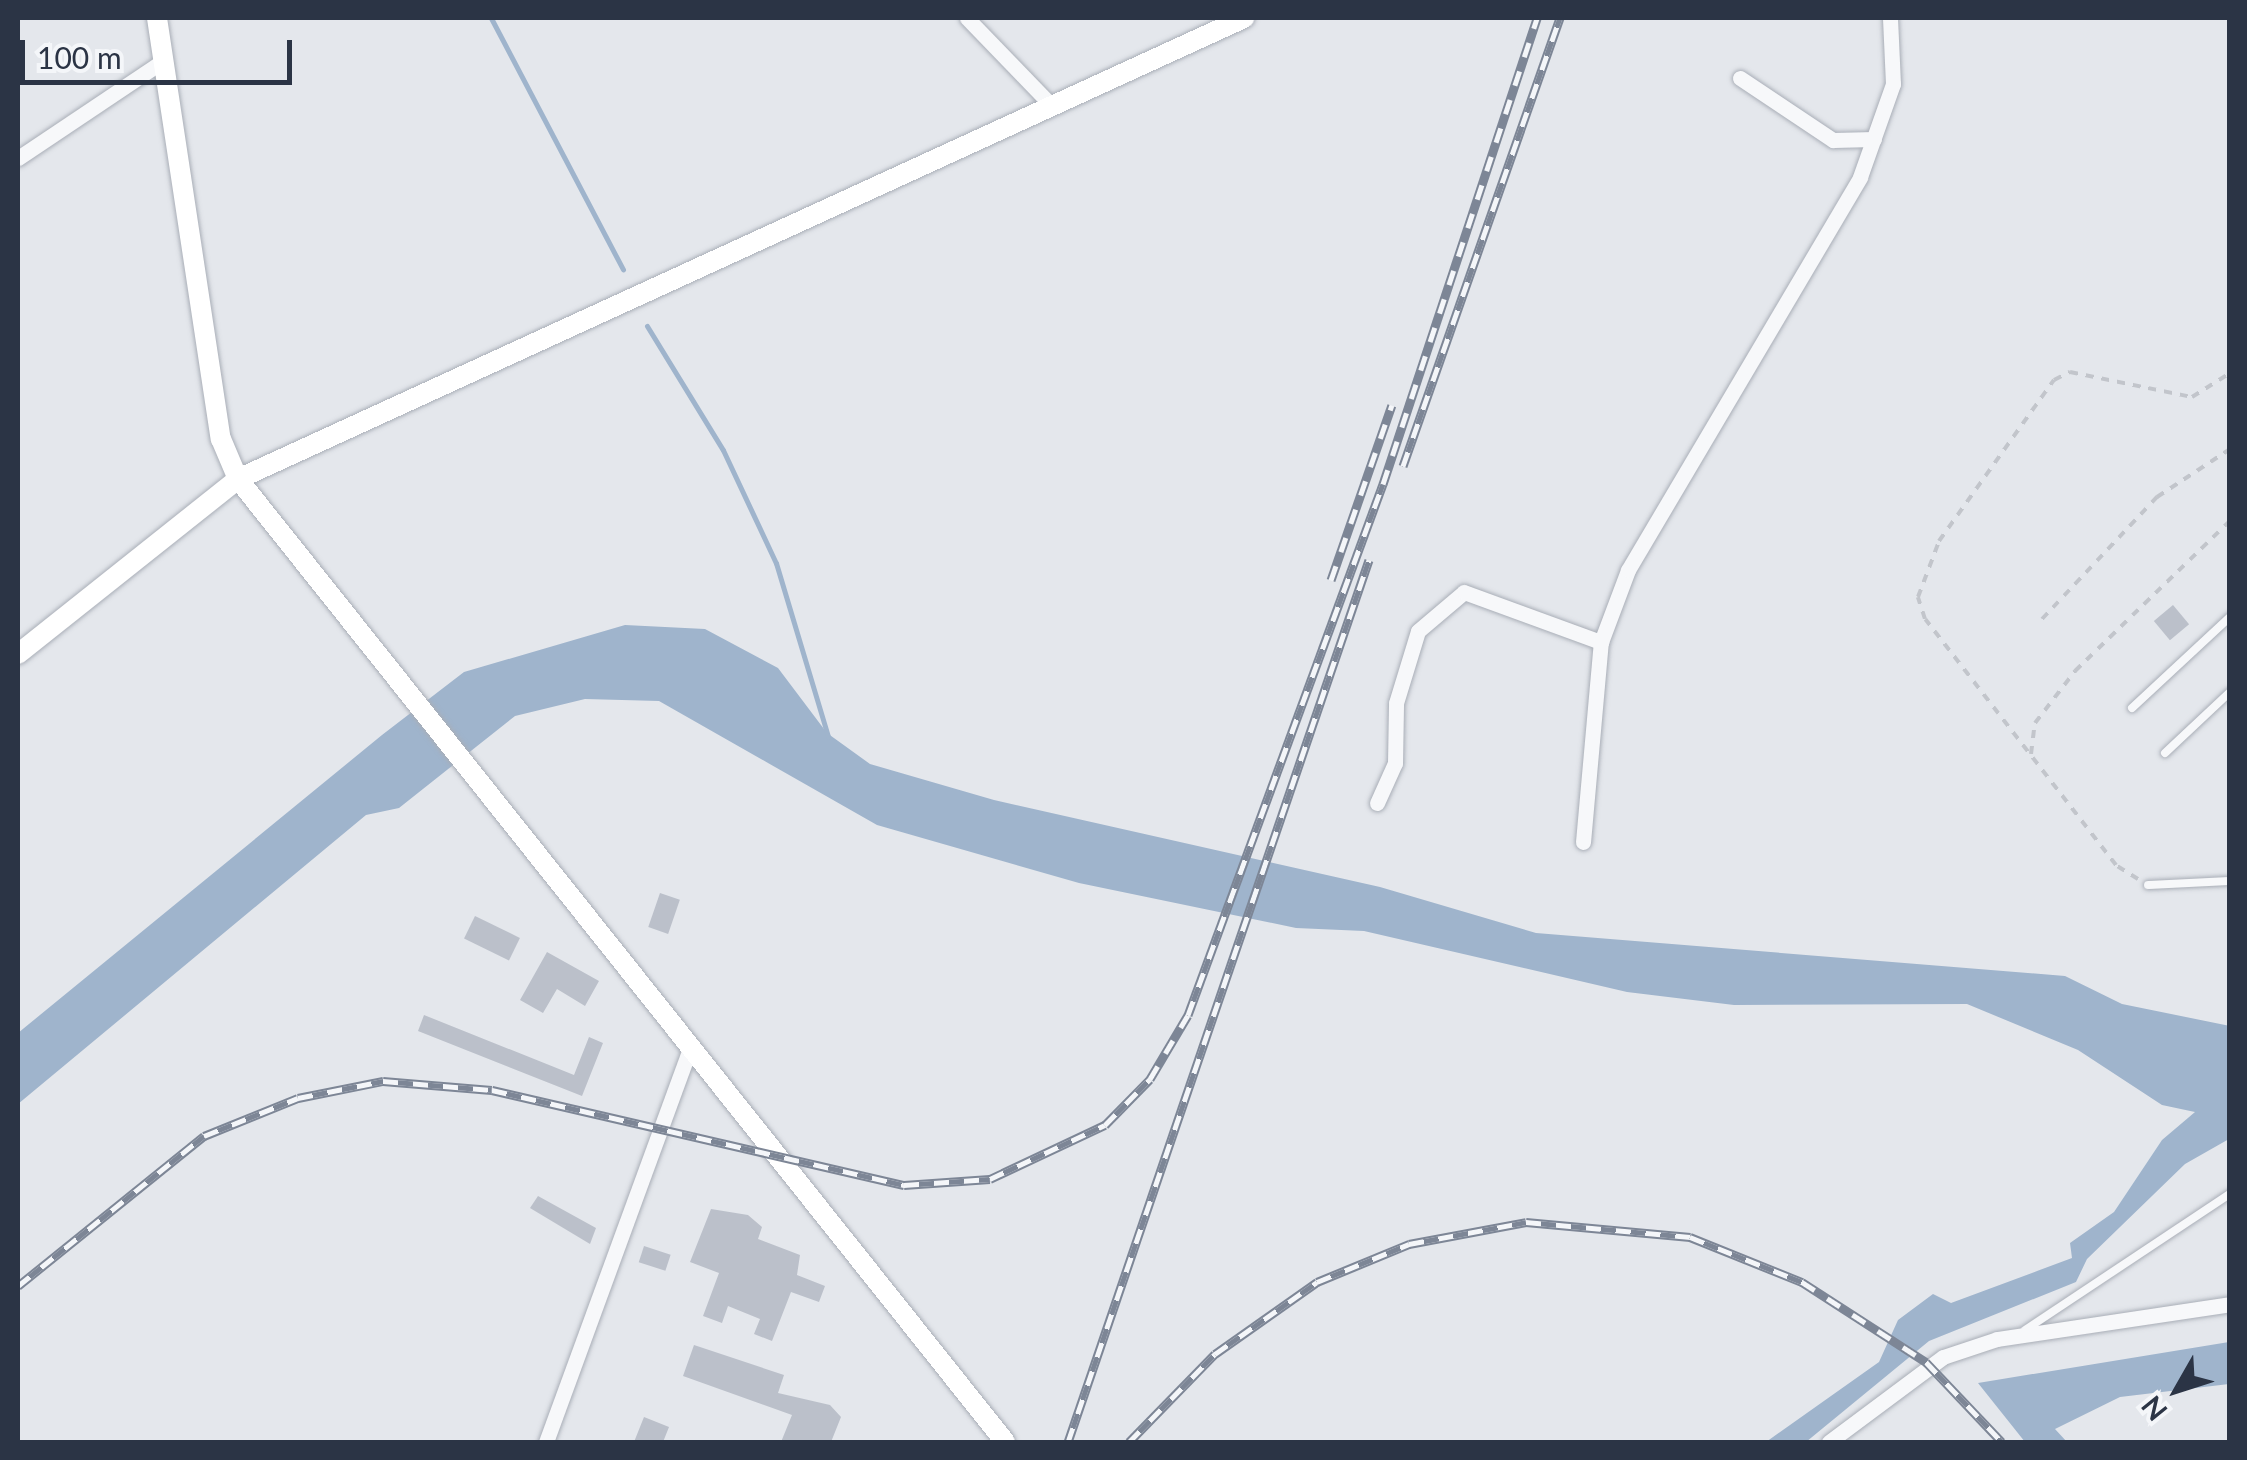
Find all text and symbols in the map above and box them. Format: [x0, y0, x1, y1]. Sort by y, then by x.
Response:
scale bar [25, 20, 298, 82]
text: 100 m [37, 39, 122, 75]
north arrow [2127, 1340, 2227, 1440]
text: N [2134, 1390, 2174, 1428]

